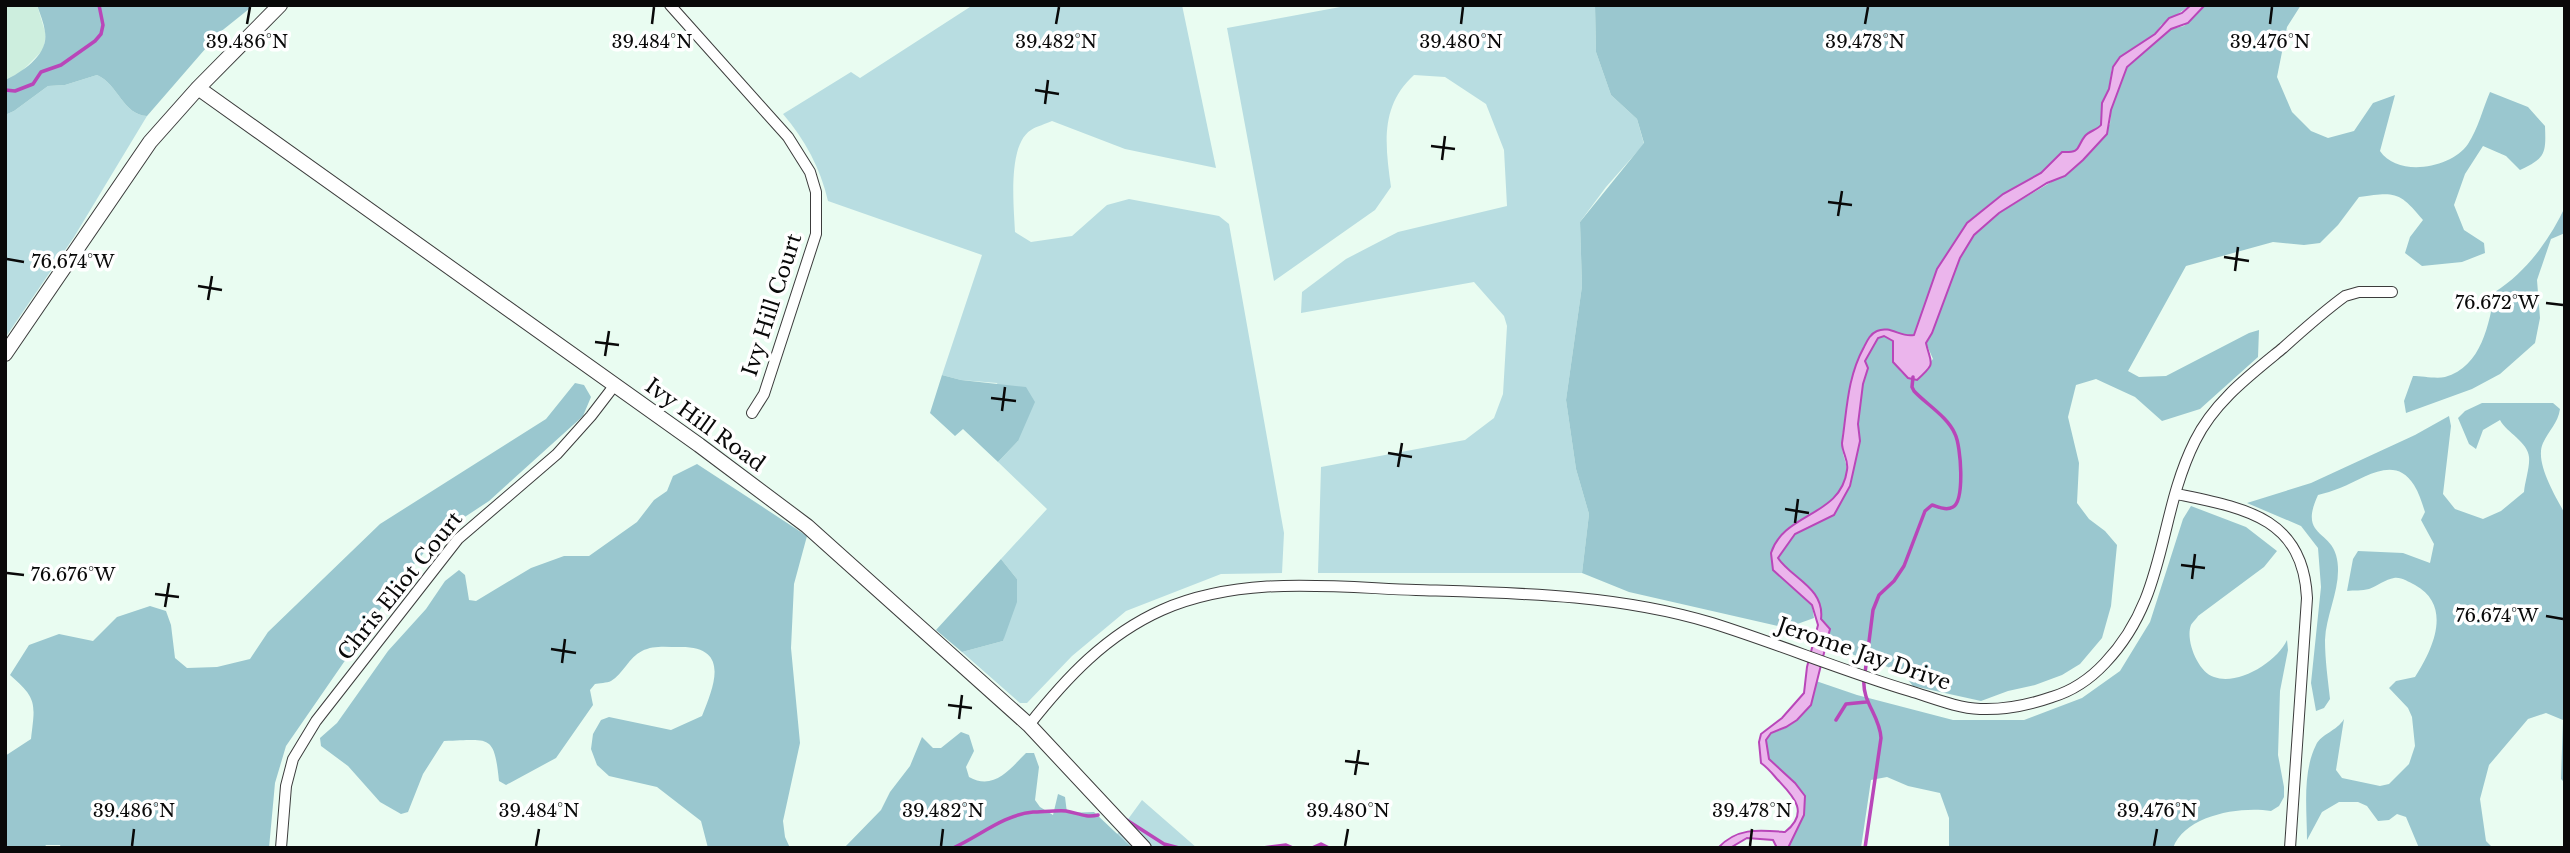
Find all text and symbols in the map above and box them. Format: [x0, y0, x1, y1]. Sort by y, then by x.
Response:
text: 39.486°N [206, 31, 288, 53]
text: 39.484°N [611, 31, 693, 53]
text: 39.482°N [1015, 31, 1097, 53]
text: 39.480°N [1419, 31, 1503, 53]
text: 39.478°N [1825, 31, 1905, 53]
text: 39.476°N [2230, 31, 2310, 53]
street label: Ivy Hill Court [737, 230, 807, 380]
text: 76.674°W [31, 251, 115, 273]
text: 76.672°W [2455, 292, 2540, 314]
street label: Ivy Hill Road [640, 373, 770, 477]
street label: Chris Eliot Court [332, 506, 468, 666]
text: 76.676°W [31, 564, 116, 586]
text: 76.674°W [2455, 605, 2539, 627]
street label: Jerome Jay Drive [1771, 611, 1954, 696]
text: 39.486°N [93, 800, 175, 822]
text: 39.484°N [498, 800, 580, 822]
text: 39.482°N [902, 800, 984, 822]
text: 39.480°N [1306, 800, 1390, 822]
text: 39.478°N [1712, 800, 1792, 822]
text: 39.476°N [2117, 800, 2197, 822]

